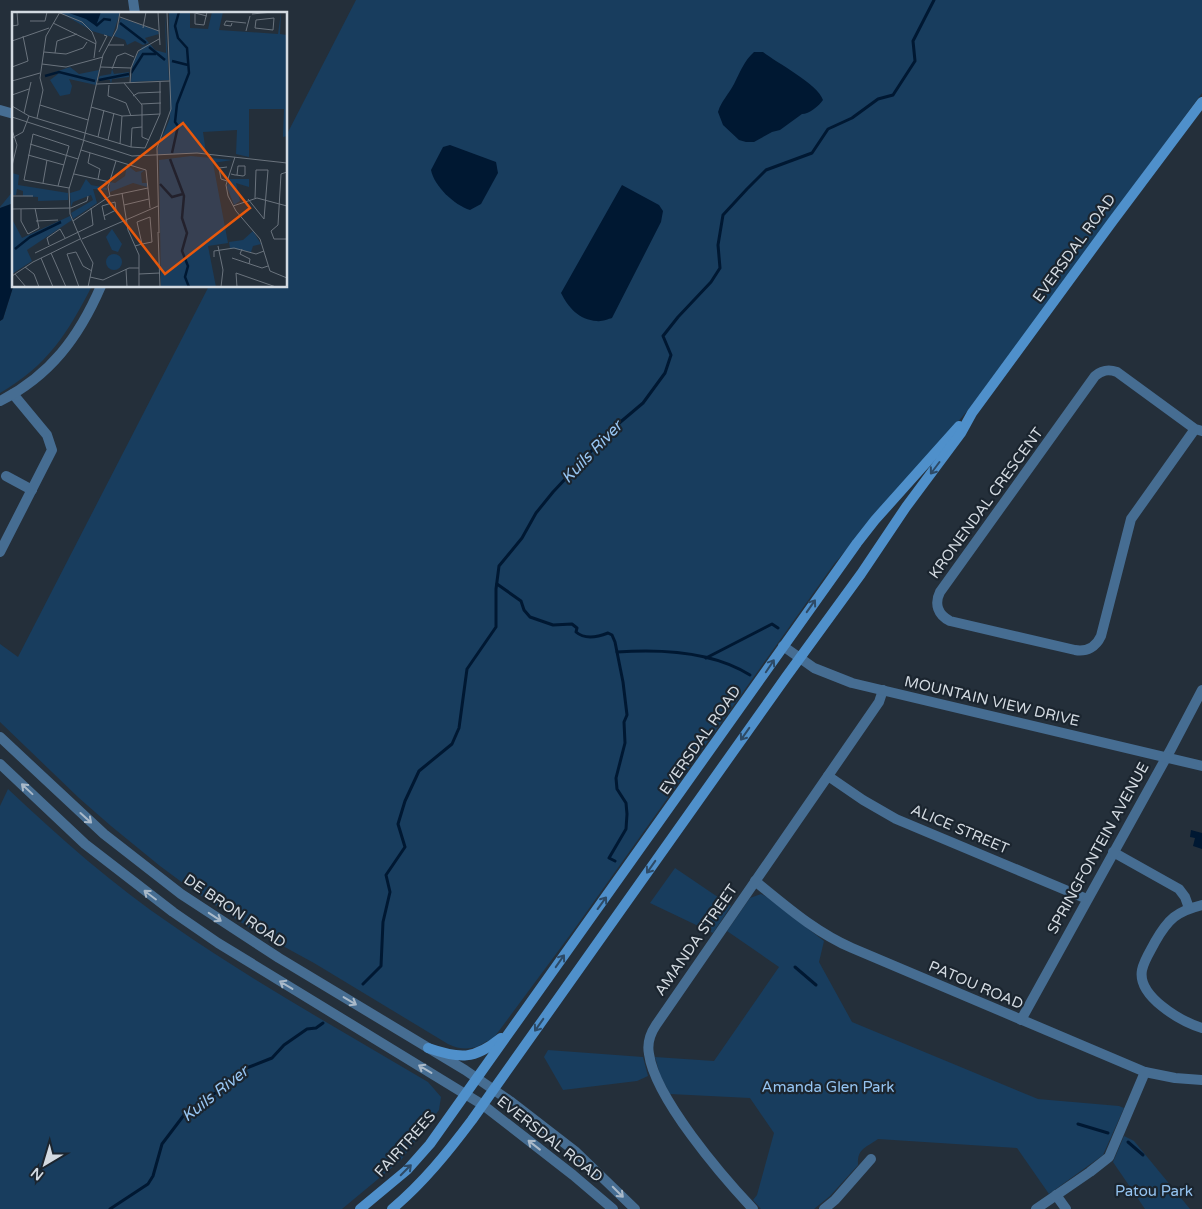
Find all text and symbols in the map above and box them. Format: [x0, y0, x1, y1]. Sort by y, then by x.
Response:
inset map [12, 12, 288, 288]
street label: EVERSDAL ROAD [1029, 190, 1119, 306]
water label: Kuils River [557, 415, 628, 487]
street label: KRONENDAL CRESCENT [925, 424, 1047, 582]
one-way arrow [930, 461, 940, 475]
one-way arrow [806, 599, 816, 613]
one-way arrow [765, 659, 775, 673]
street label: MOUNTAIN VIEW DRIVE [903, 672, 1081, 730]
street label: EVERSDAL ROAD [656, 682, 744, 798]
one-way arrow [740, 727, 750, 741]
street label: SPRINGFONTEIN AVENUE [1043, 759, 1153, 937]
one-way arrow [21, 783, 34, 795]
street label: ALICE STREET [908, 800, 1012, 858]
one-way arrow [80, 812, 93, 824]
one-way arrow [646, 860, 656, 874]
street label: DE BRON ROAD [181, 870, 289, 952]
street label: AMANDA STREET [651, 881, 741, 999]
one-way arrow [144, 890, 157, 901]
one-way arrow [597, 896, 607, 910]
one-way arrow [208, 912, 222, 922]
one-way arrow [555, 954, 565, 968]
street label: PATOU ROAD [926, 957, 1026, 1013]
one-way arrow [280, 979, 294, 989]
one-way arrow [343, 997, 357, 1007]
one-way arrow [534, 1018, 544, 1032]
water label: Kuils River [178, 1061, 254, 1126]
one-way arrow [419, 1063, 433, 1073]
park label: Amanda Glen Park [762, 1078, 894, 1096]
street label: EVERSDAL ROAD [493, 1092, 607, 1186]
street label: FAIRTREES [371, 1107, 439, 1181]
north arrow [20, 1139, 70, 1189]
one-way arrow [528, 1139, 541, 1150]
text: N [28, 1164, 47, 1184]
one-way arrow [400, 1164, 412, 1176]
park label: Patou Park [1115, 1182, 1193, 1200]
one-way arrow [612, 1186, 625, 1198]

